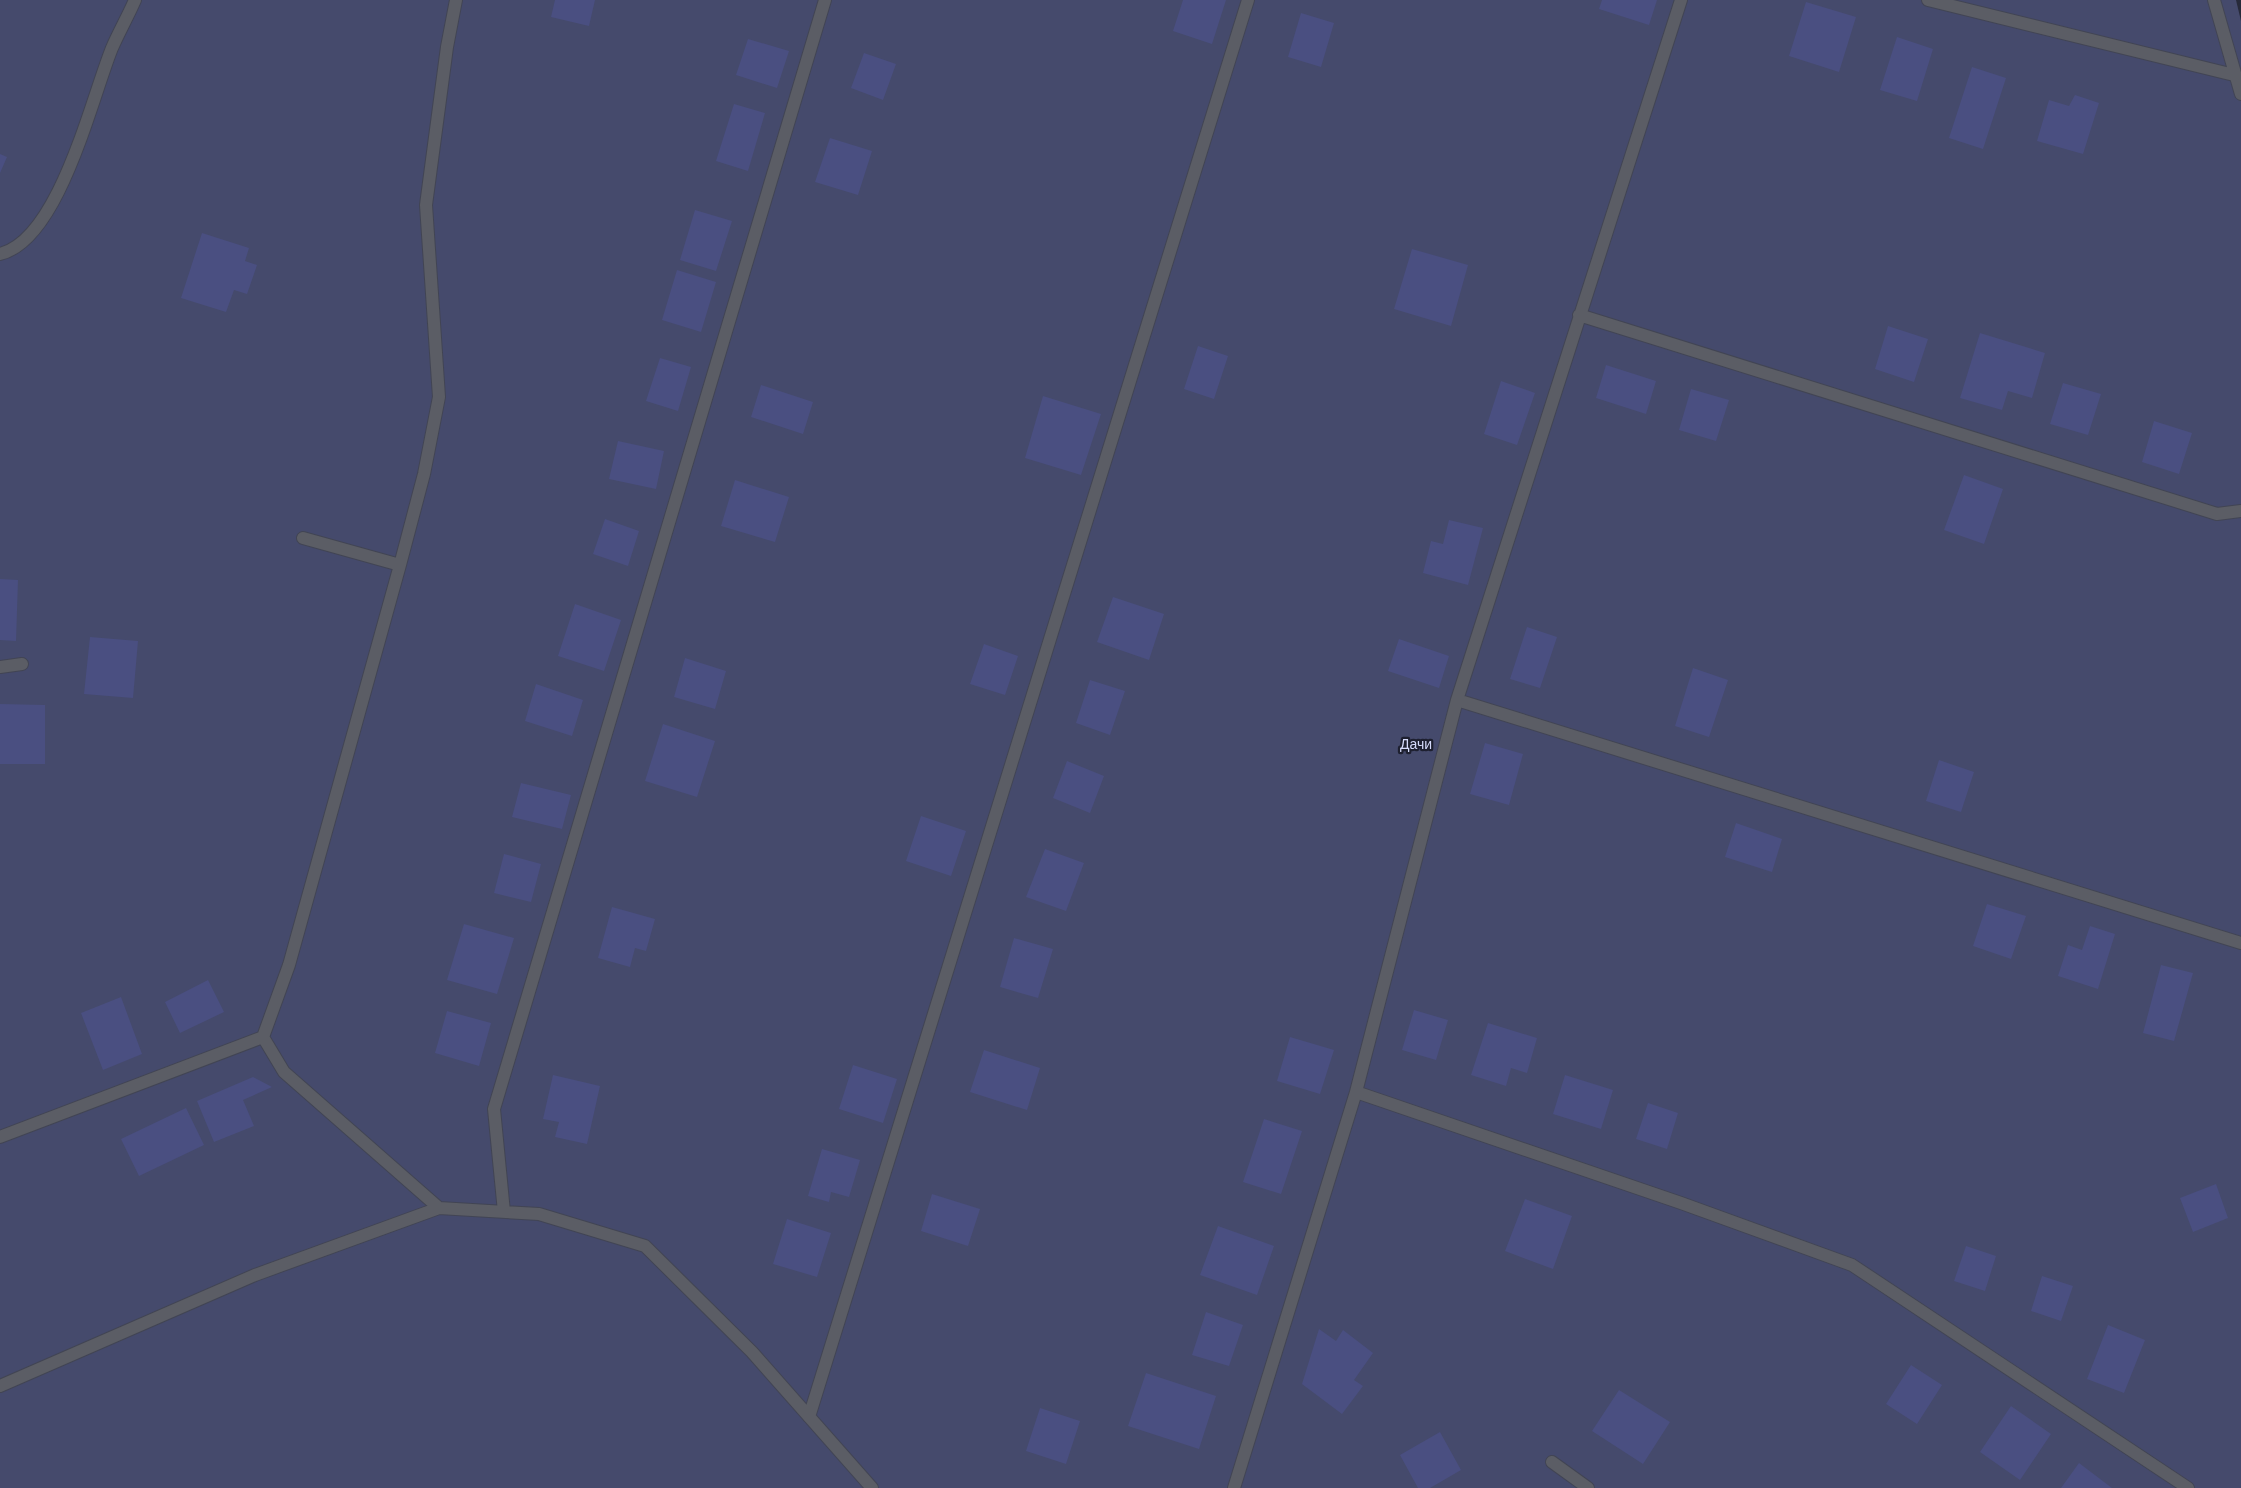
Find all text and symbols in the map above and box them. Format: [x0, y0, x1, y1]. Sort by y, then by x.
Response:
park label: Дачи [1400, 735, 1432, 752]

